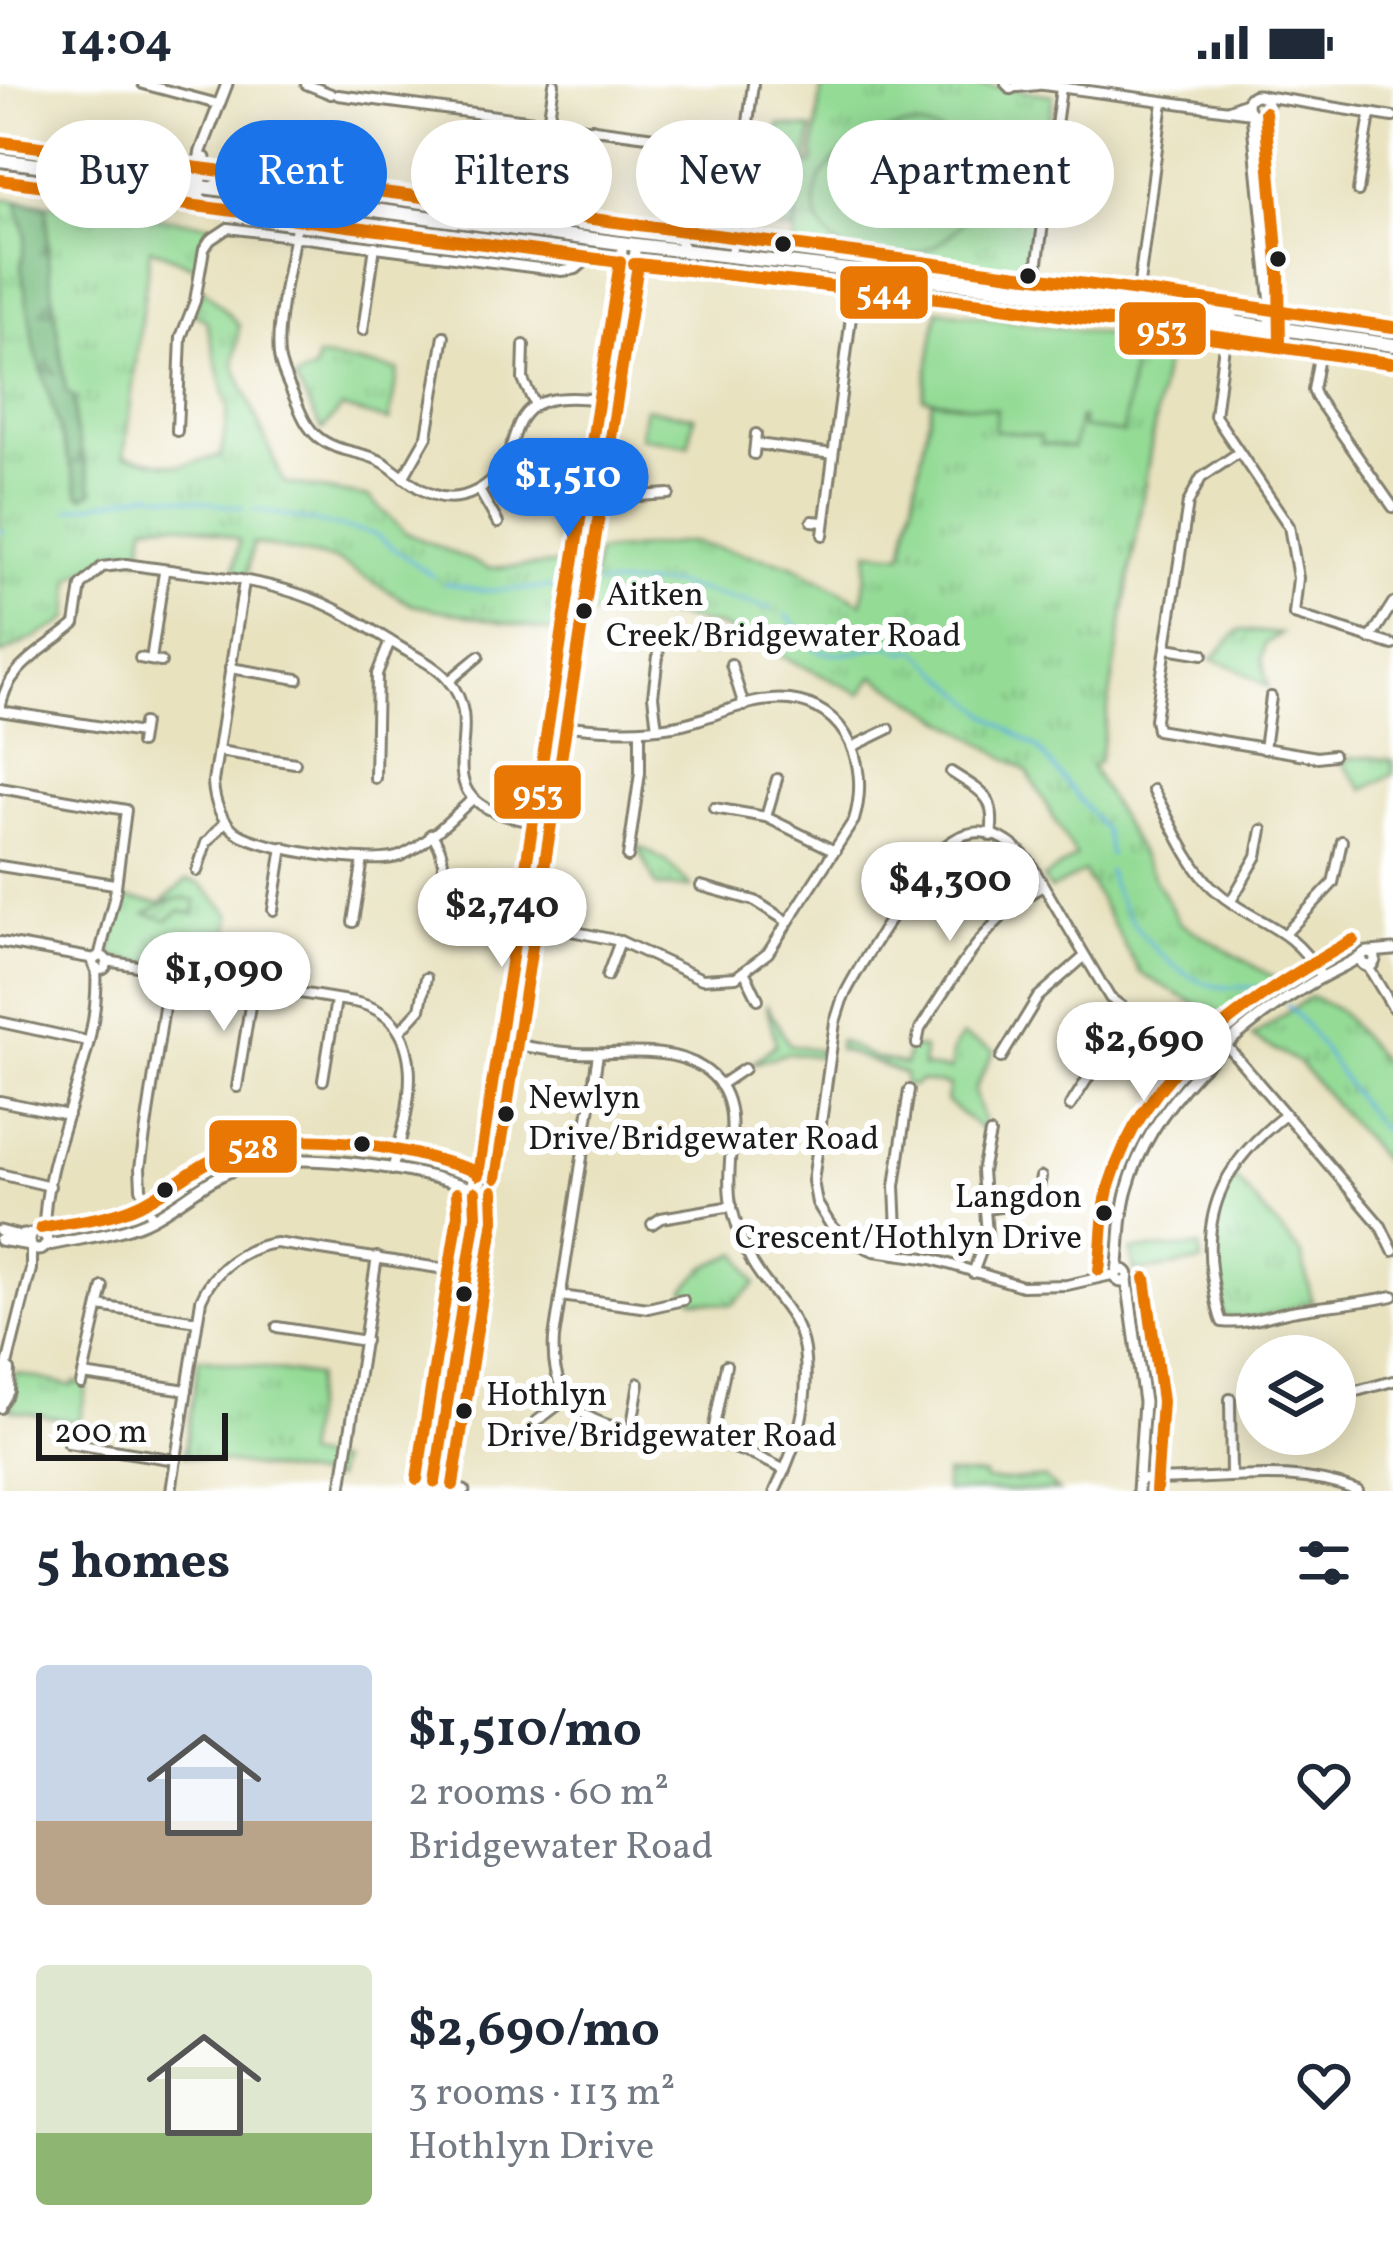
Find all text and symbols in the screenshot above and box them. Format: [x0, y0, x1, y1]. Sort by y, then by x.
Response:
text: 14:04 [60, 11, 172, 74]
chip: Buy [36, 120, 191, 228]
chip: Rent [215, 120, 387, 228]
chip: Filters [411, 120, 612, 228]
chip: New [636, 120, 803, 228]
chip: Apartment [827, 120, 1114, 228]
unlabelled marker [772, 233, 794, 255]
unlabelled marker [1267, 248, 1289, 270]
line badge: 544 [838, 264, 930, 321]
unlabelled marker [1017, 265, 1039, 287]
text: 544 [856, 273, 912, 319]
line badge: 953 [1117, 300, 1208, 357]
text: 953 [1137, 309, 1187, 355]
pin: $1,510 [470, 438, 666, 540]
text: $1,510 [515, 450, 621, 504]
place label: Aitken Creek/Bridgewater Road [606, 574, 961, 661]
marker: Aitken Creek/Bridgewater Road [573, 600, 595, 622]
line badge: 953 [492, 763, 583, 821]
text: 953 [513, 773, 563, 819]
pin: $4,300 [852, 842, 1048, 944]
text: $4,300 [888, 854, 1012, 908]
pin: $2,740 [404, 868, 600, 970]
text: $2,740 [445, 880, 559, 934]
pin: $1,090 [126, 932, 322, 1034]
text: $1,090 [165, 944, 283, 998]
pin: $2,690 [1046, 1002, 1242, 1104]
text: $2,690 [1084, 1014, 1204, 1068]
place label: Newlyn Drive/Bridgewater Road [528, 1077, 879, 1164]
marker: Newlyn Drive/Bridgewater Road [495, 1103, 517, 1125]
line badge: 528 [207, 1118, 299, 1175]
text: 528 [227, 1127, 279, 1173]
unlabelled marker [351, 1133, 373, 1155]
place label: Langdon Crescent/Hothlyn Drive [735, 1176, 1082, 1263]
unlabelled marker [154, 1179, 176, 1201]
marker: Langdon Crescent/Hothlyn Drive [1093, 1202, 1115, 1224]
unlabelled marker [453, 1283, 475, 1305]
map controls [1236, 1335, 1356, 1455]
button: layers [1236, 1335, 1356, 1455]
place label: Hothlyn Drive/Bridgewater Road [486, 1374, 837, 1461]
marker: Hothlyn Drive/Bridgewater Road [453, 1400, 475, 1422]
scale bar [36, 1407, 228, 1460]
text: 200 m [54, 1411, 148, 1457]
text: 5 homes [36, 1528, 230, 1599]
icon: filters [1291, 1530, 1357, 1596]
text: $1,510/mo [408, 1696, 642, 1767]
icon: home [132, 1713, 276, 1857]
icon: heart [1291, 1752, 1357, 1818]
text: 2 rooms · 60 m² [408, 1767, 669, 1821]
text: Bridgewater Road [408, 1821, 713, 1875]
text: $2,690/mo [408, 1996, 660, 2067]
icon: home [132, 2013, 276, 2157]
icon: heart [1291, 2052, 1357, 2118]
text: 3 rooms · 113 m² [408, 2067, 675, 2121]
text: Hothlyn Drive [408, 2121, 654, 2175]

